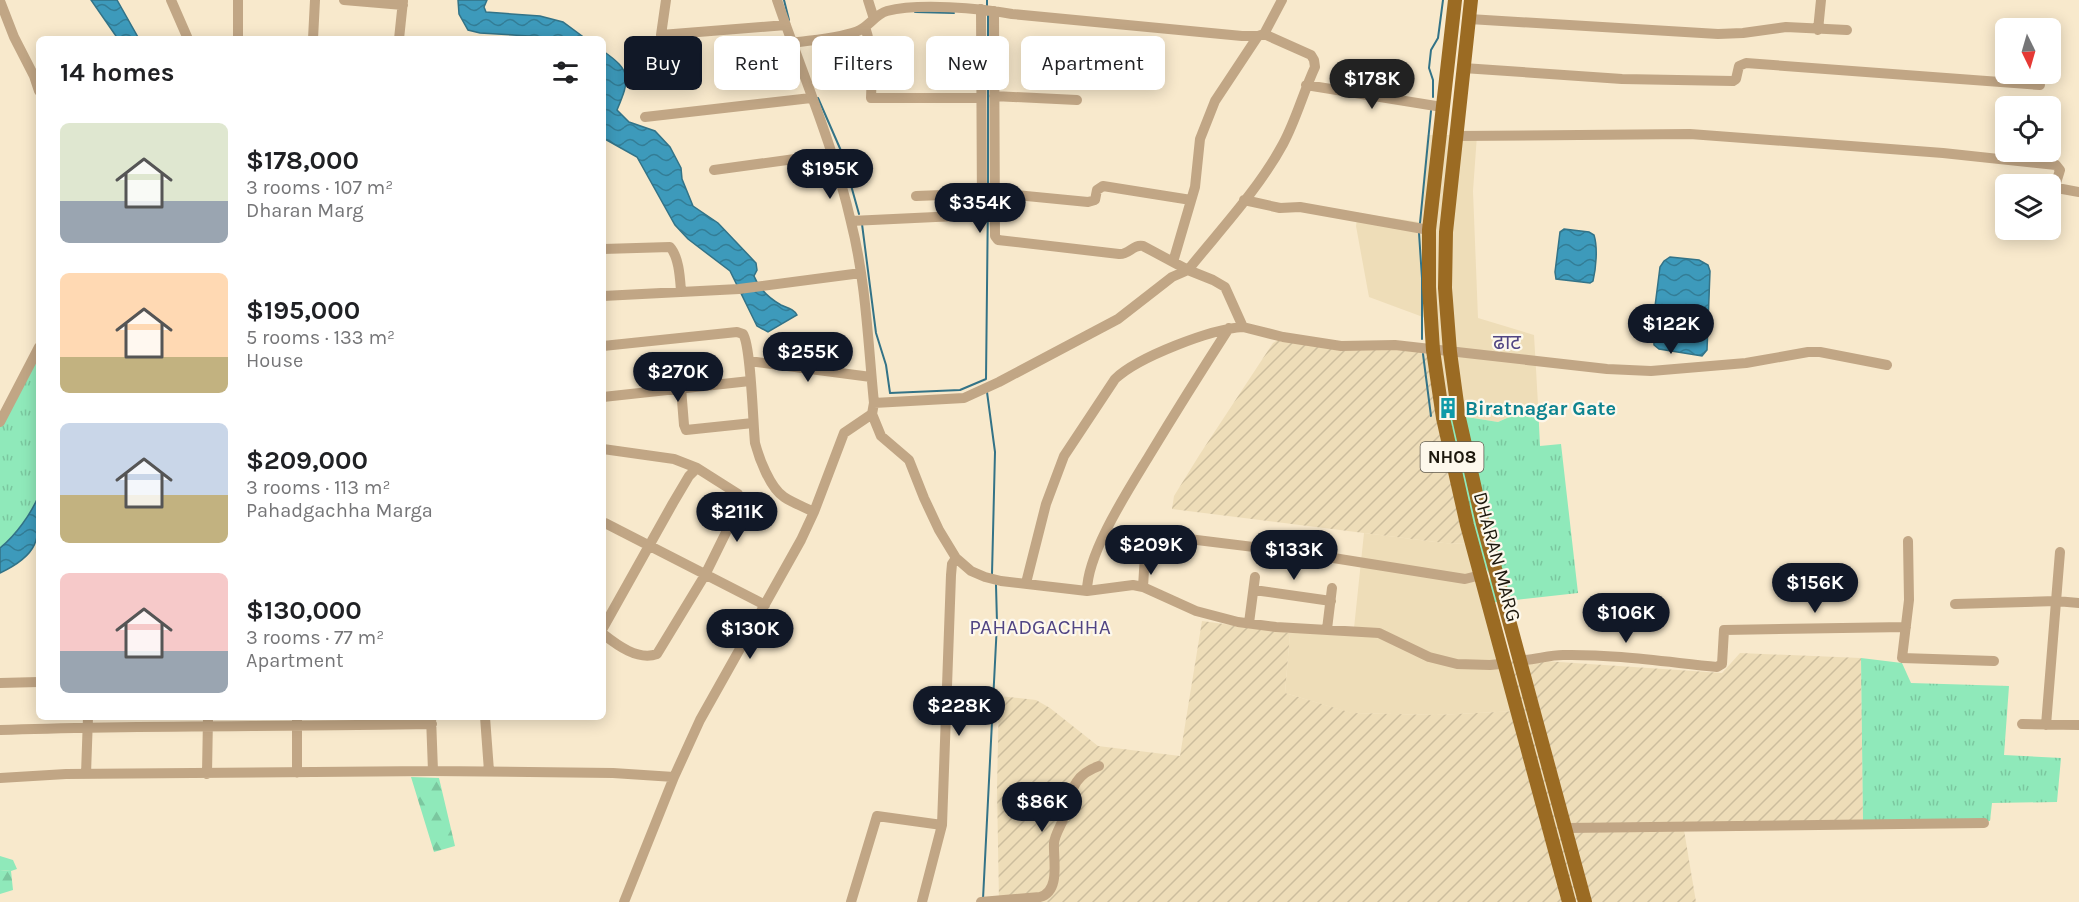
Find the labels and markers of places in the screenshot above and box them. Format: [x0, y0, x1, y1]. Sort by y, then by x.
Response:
pin: $178K [1330, 59, 1414, 110]
pin: $195K [788, 149, 872, 200]
pin: $354K [938, 183, 1022, 234]
pin: $122K [1629, 304, 1713, 355]
pin: $255K [766, 332, 850, 383]
pin: $270K [636, 352, 720, 403]
building icon: Biratnagar Gate [1436, 396, 1460, 420]
place label: Biratnagar Gate [1465, 397, 1616, 420]
pin: $211K [695, 492, 779, 543]
pin: $209K [1109, 525, 1193, 576]
pin: $133K [1252, 530, 1336, 581]
pin: $156K [1773, 563, 1857, 614]
pin: $106K [1584, 593, 1668, 644]
pin: $130K [708, 609, 792, 660]
pin: $228K [917, 686, 1001, 737]
pin: $86K [1006, 782, 1078, 833]

